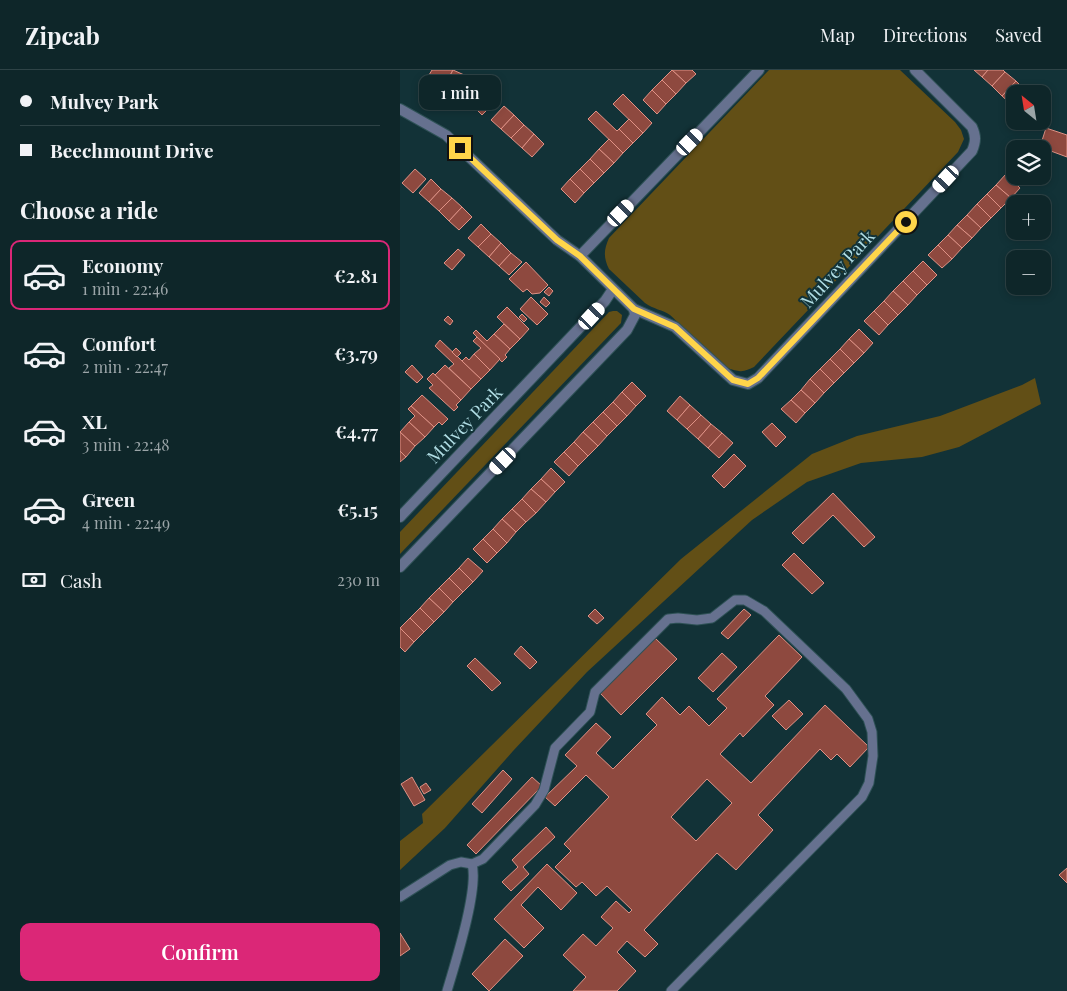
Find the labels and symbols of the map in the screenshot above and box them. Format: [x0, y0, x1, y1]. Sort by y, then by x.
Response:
callout: 1 min [419, 75, 501, 110]
north arrow [1006, 85, 1051, 130]
car [674, 126, 705, 158]
route end [449, 137, 471, 159]
car [930, 163, 961, 195]
car [605, 197, 636, 229]
route start [895, 211, 917, 233]
street label: Mulvey Park [795, 224, 880, 313]
car [576, 300, 607, 332]
street label: Mulvey Park [421, 380, 507, 468]
car [487, 445, 518, 477]

